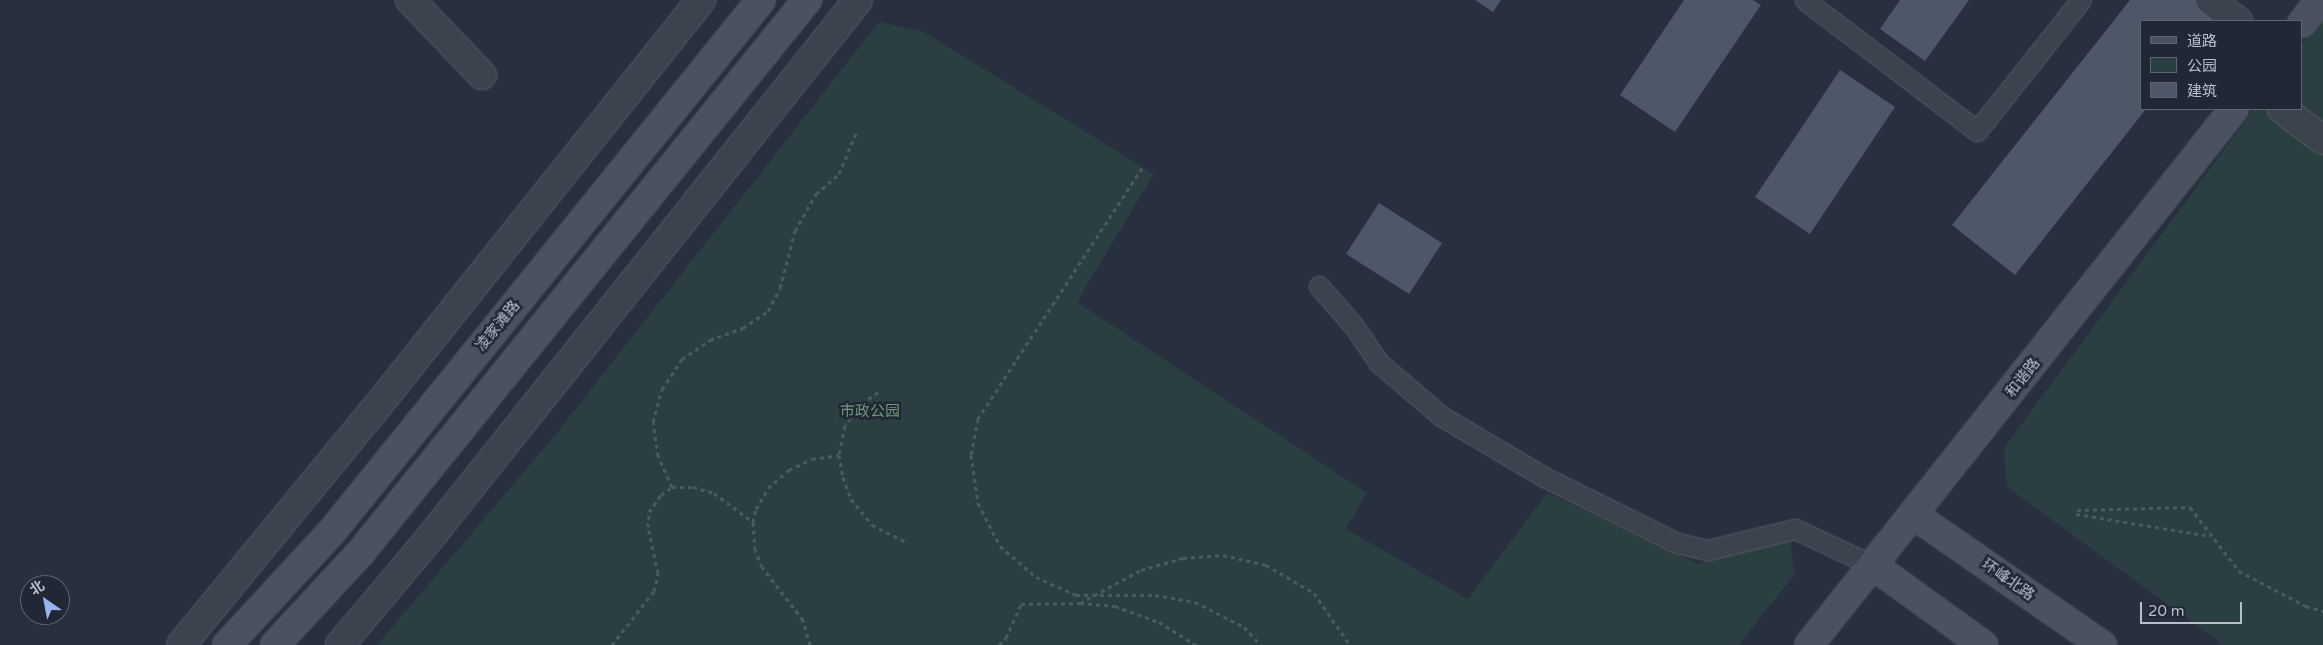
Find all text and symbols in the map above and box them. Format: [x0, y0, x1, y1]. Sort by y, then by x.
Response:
legend [2140, 20, 2303, 110]
text: 道路 [2187, 32, 2217, 50]
text: 公园 [2187, 57, 2217, 75]
text: 建筑 [2187, 82, 2217, 100]
street label: 凌家滩路 [472, 297, 524, 355]
street label: 和谐路 [2002, 355, 2044, 401]
park label: 市政公园 [840, 403, 900, 421]
street label: 环峰北路 [1978, 555, 2038, 605]
north arrow [20, 575, 70, 625]
text: 北 [27, 577, 48, 599]
scale bar [2143, 592, 2246, 624]
text: 20 m [2148, 602, 2185, 620]

